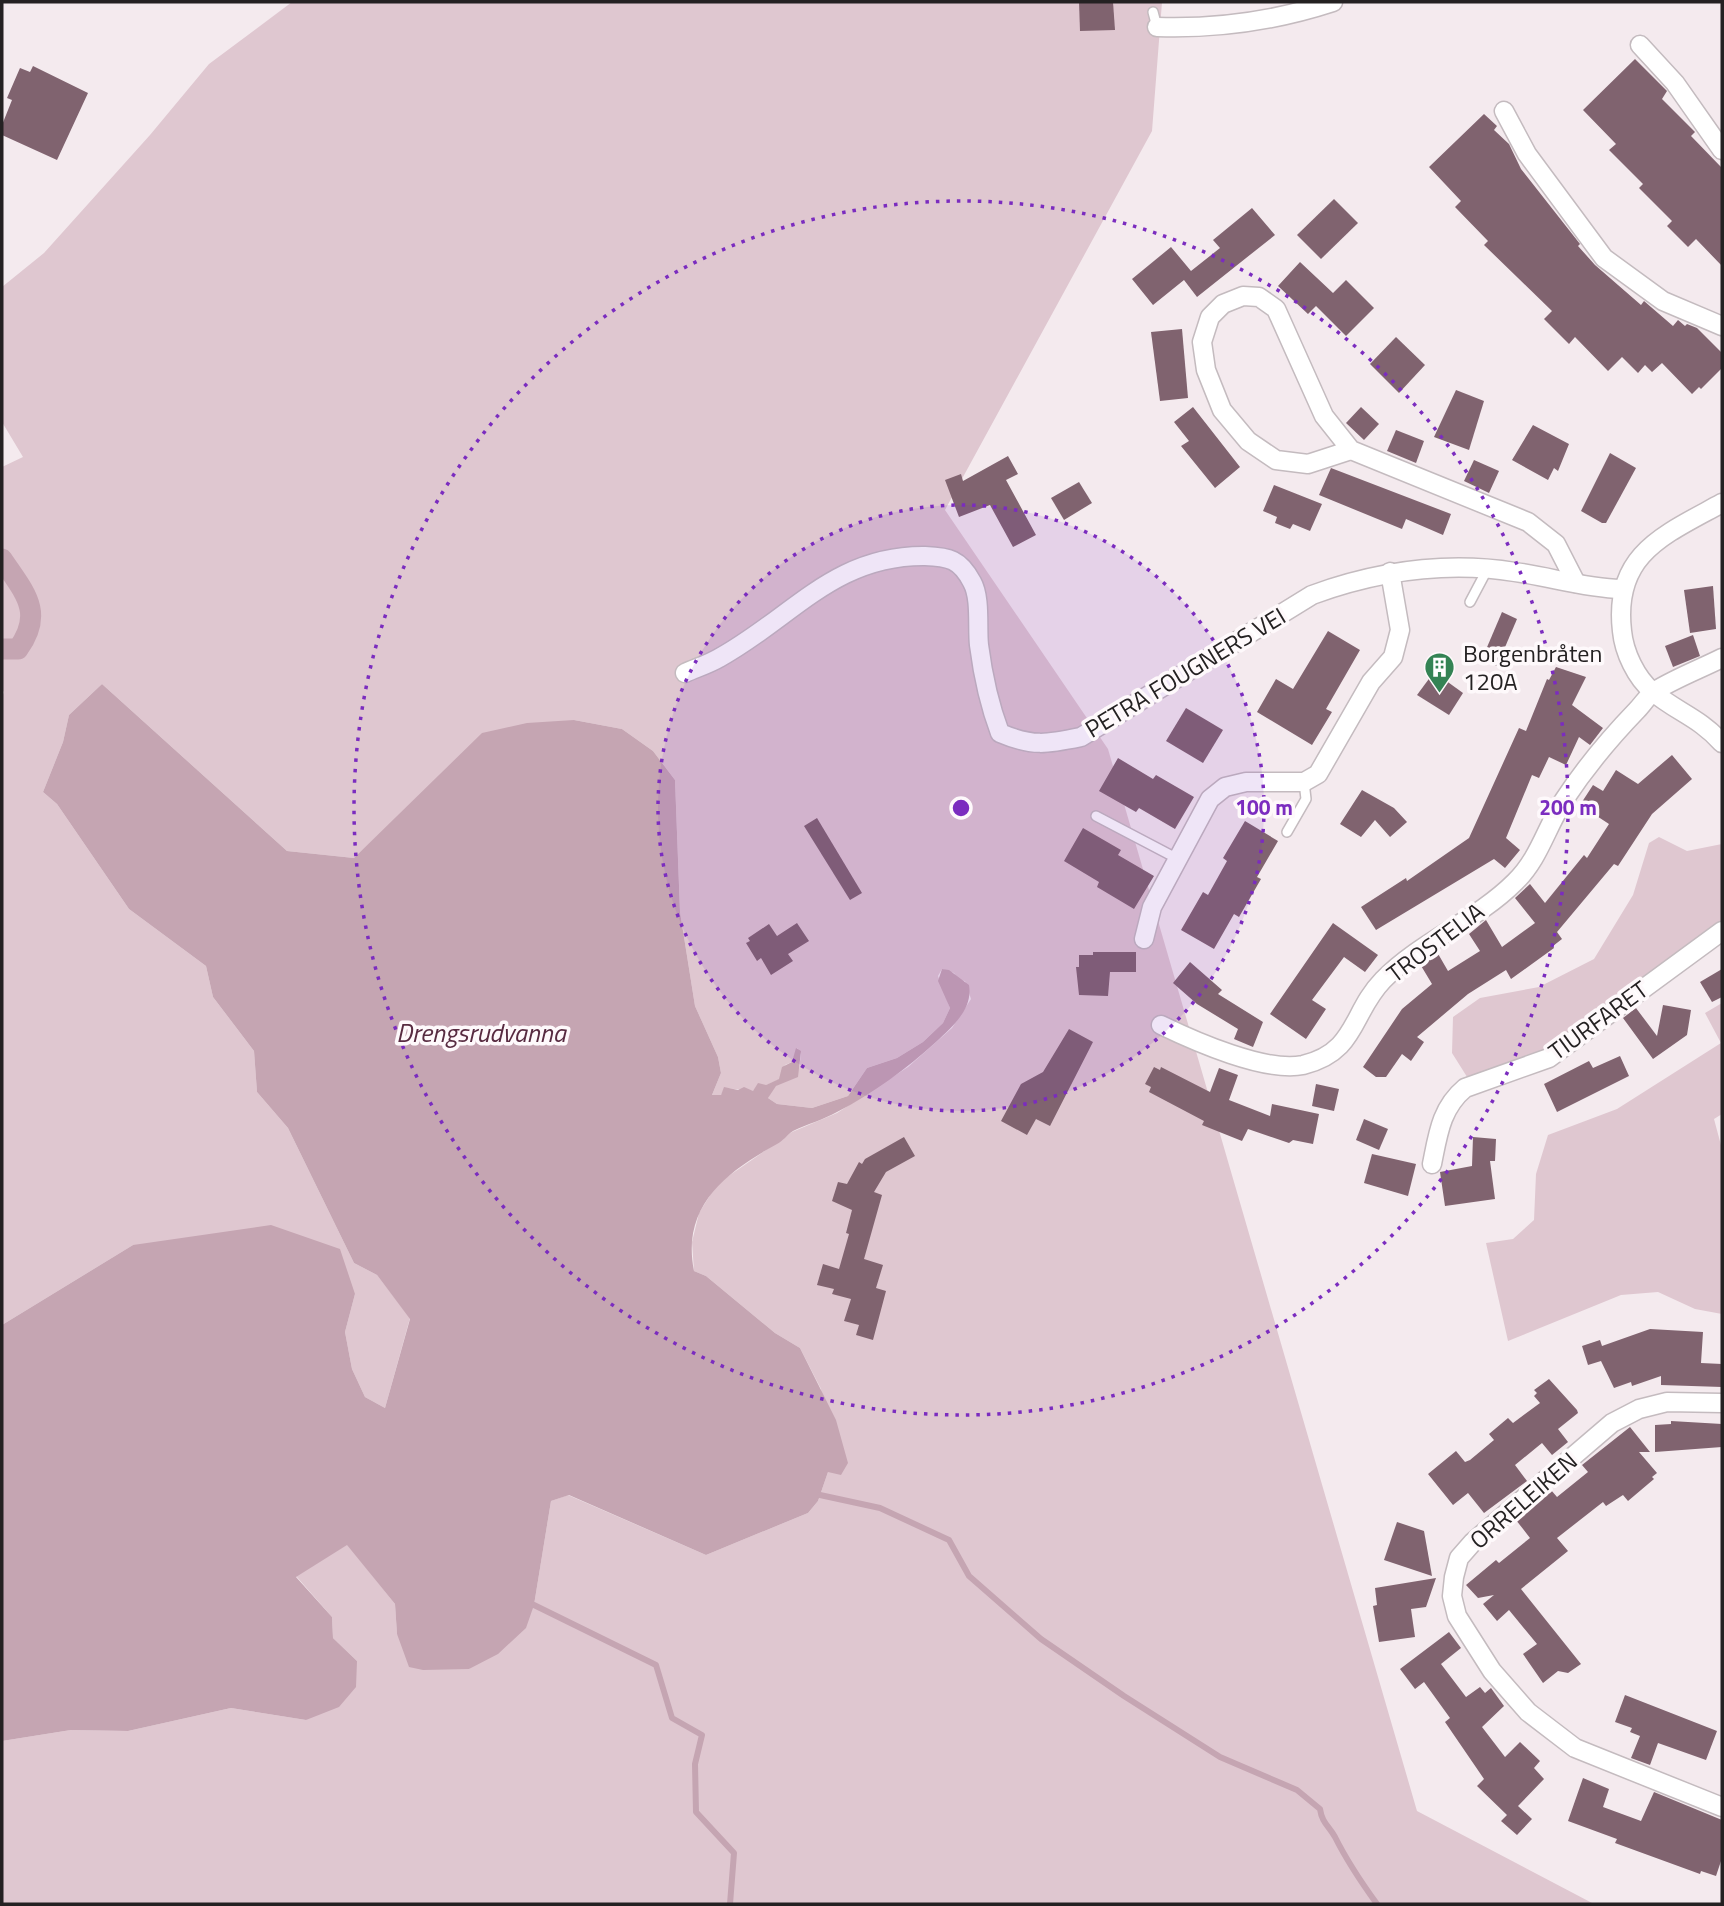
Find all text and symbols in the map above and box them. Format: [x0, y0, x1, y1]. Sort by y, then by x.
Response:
street label: PETRA FOUGNERS VEI [1078, 598, 1292, 746]
place label: Borgenbråten 120A [1463, 635, 1602, 699]
building icon: Borgenbråten 120A [1423, 650, 1457, 694]
text: 100 m [1235, 791, 1293, 823]
text: 200 m [1539, 791, 1597, 823]
centre of rings [949, 796, 973, 820]
street label: TROSTELIA [1379, 893, 1491, 991]
street label: TIURFARET [1541, 971, 1656, 1069]
water label: Drengsrudvanna [396, 1013, 568, 1052]
street label: ORRELEIKEN [1461, 1443, 1585, 1557]

